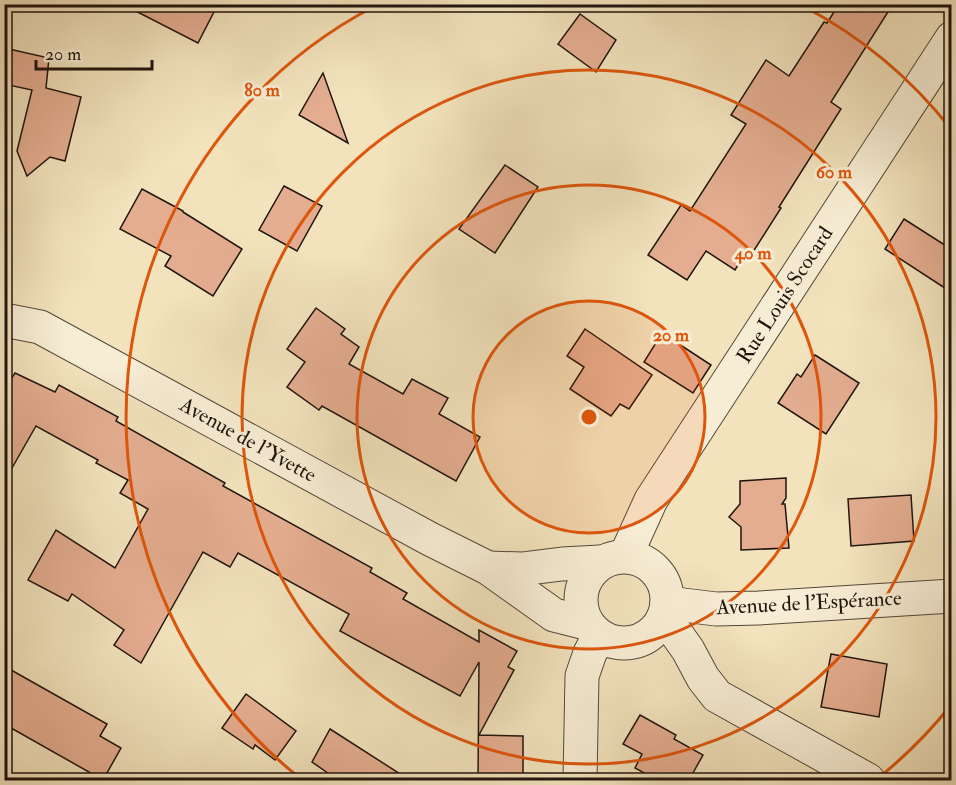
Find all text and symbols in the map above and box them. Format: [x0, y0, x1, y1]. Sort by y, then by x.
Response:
scale bar [36, 33, 152, 71]
text: 20 m [45, 43, 81, 66]
text: 80 m [244, 79, 281, 102]
text: 60 m [816, 161, 853, 184]
street label: Rue Louis Scocard [731, 221, 840, 368]
text: 40 m [734, 242, 772, 265]
text: 20 m [653, 324, 690, 347]
street label: Avenue de l'Yvette [174, 391, 321, 489]
centre of rings [579, 407, 599, 427]
street label: Avenue de l'Espérance [715, 585, 903, 621]

